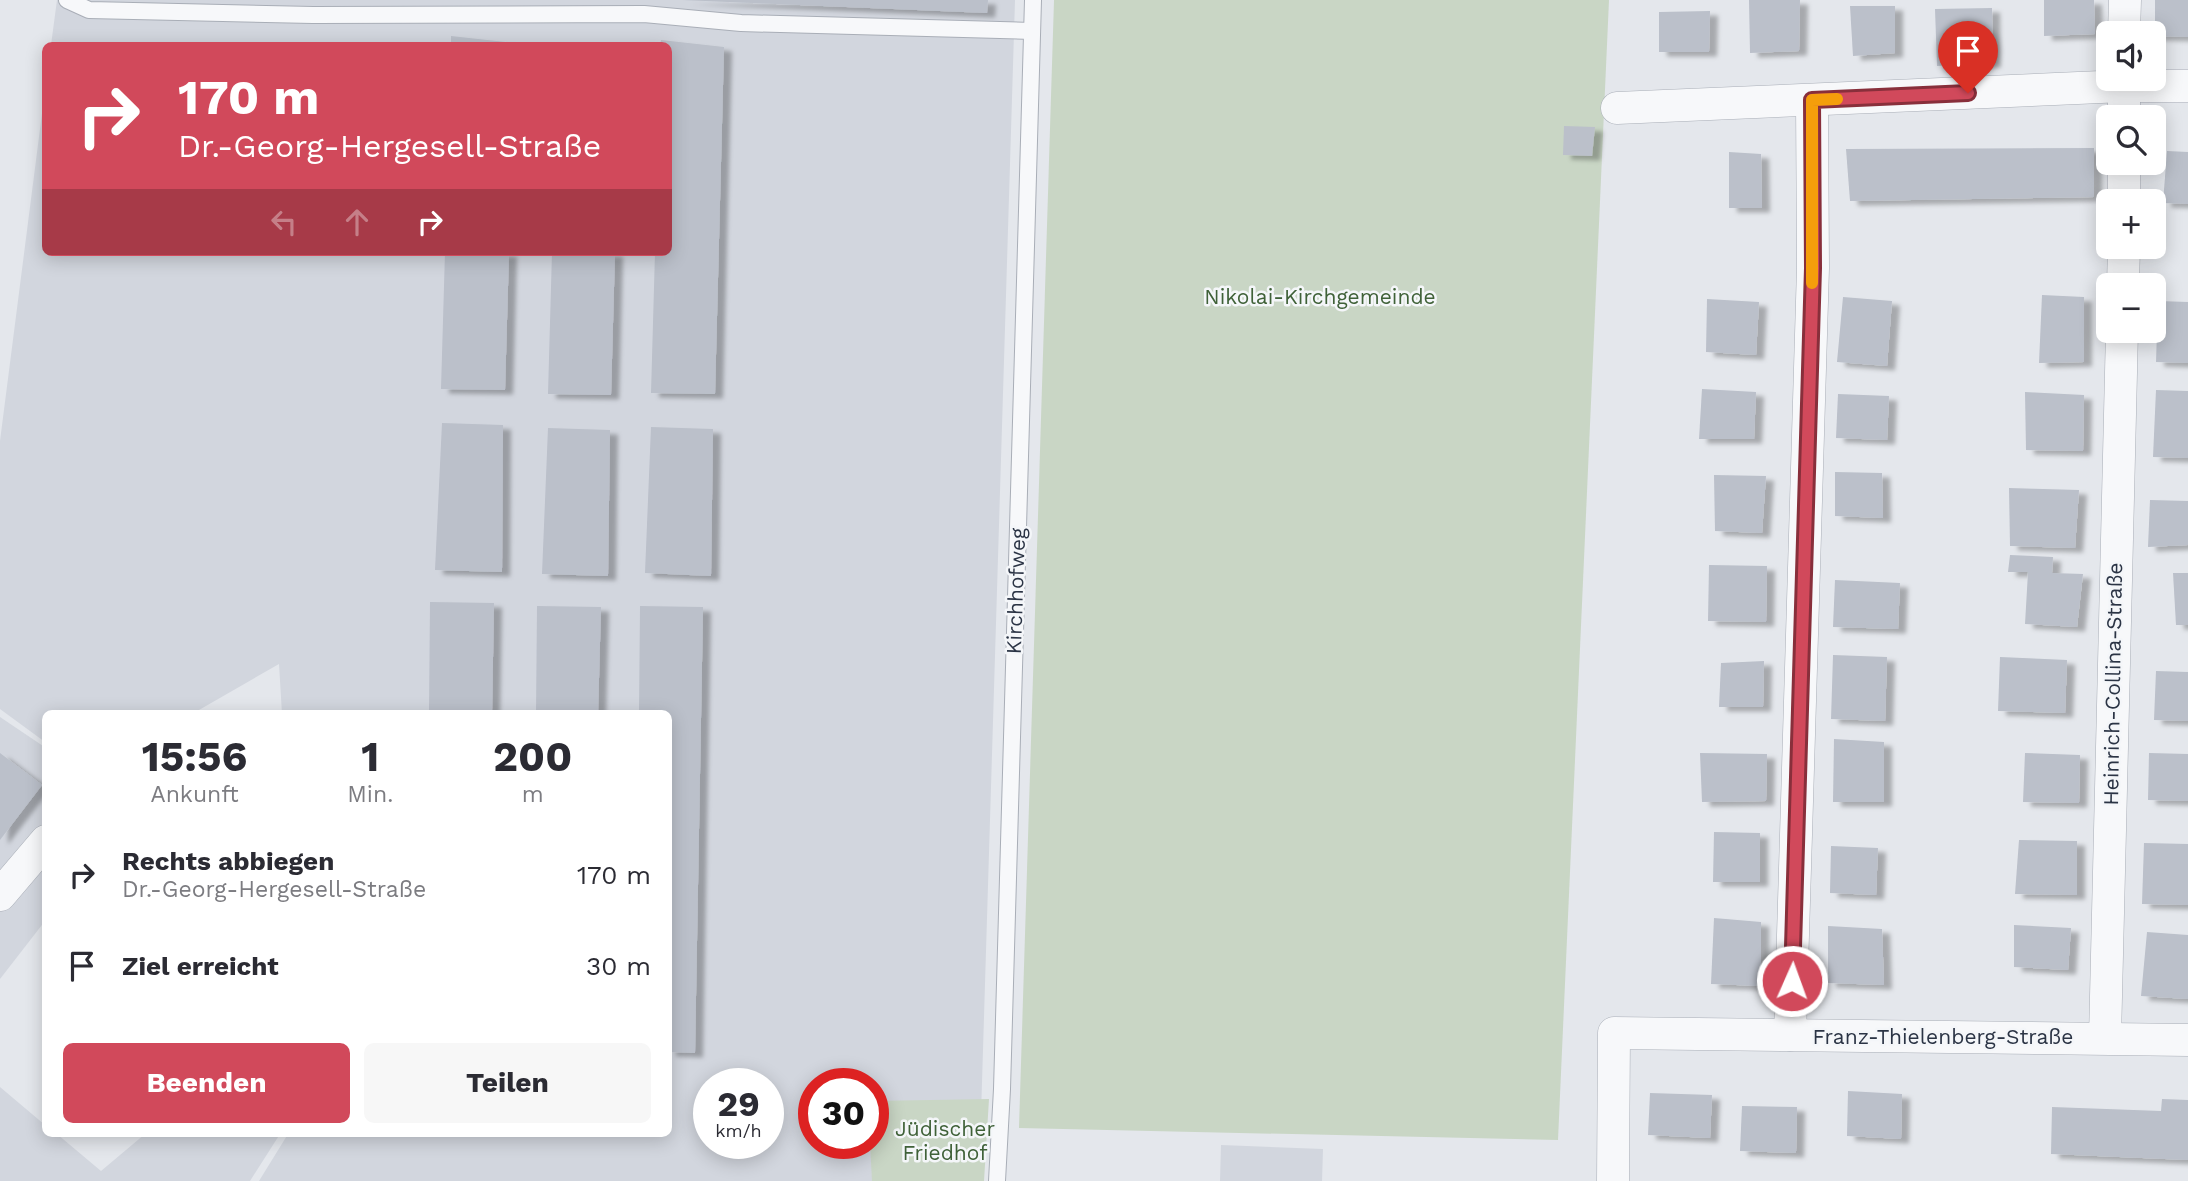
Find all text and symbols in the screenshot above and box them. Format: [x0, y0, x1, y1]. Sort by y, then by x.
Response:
pin [1938, 21, 1998, 93]
map controls [2096, 21, 2166, 343]
button: sound [2096, 21, 2166, 91]
icon: arrive [1949, 32, 1987, 70]
text: 170 m [178, 68, 319, 126]
icon: right [63, 70, 154, 161]
button: search [2096, 105, 2166, 175]
text: Dr.-Georg-Hergesell-Straße [178, 127, 601, 165]
button: + [2096, 189, 2166, 259]
icon: left [265, 203, 303, 241]
icon: ahead [338, 203, 376, 241]
icon: right [411, 203, 449, 241]
button: − [2096, 273, 2166, 343]
park label: Nikolai-Kirchgemeinde [1204, 284, 1436, 309]
street label: Kirchhofweg [1001, 526, 1030, 655]
street label: Heinrich-Collina-Straße [2098, 562, 2127, 806]
text: 15:56 [142, 732, 247, 781]
text: 1 [361, 732, 379, 781]
text: 200 [493, 732, 572, 781]
text: Ankunft [150, 781, 239, 808]
text: Min. [347, 781, 393, 808]
text: m [522, 781, 544, 808]
text: Rechts abbiegen [122, 846, 334, 876]
icon: right [63, 856, 101, 894]
text: 170 m [577, 860, 651, 890]
text: Dr.-Georg-Hergesell-Straße [122, 876, 426, 903]
position arrow [1755, 944, 1829, 1018]
icon: arrive [63, 947, 101, 985]
text: Ziel erreicht [122, 951, 279, 981]
text: 30 m [586, 951, 651, 981]
street label: Franz-Thielenberg-Straße [1813, 1024, 2073, 1049]
button: Beenden [63, 1043, 350, 1123]
button: Teilen [364, 1043, 651, 1123]
speed limit sign: 30 [798, 1068, 889, 1159]
text: 29 [717, 1083, 760, 1125]
park label: Jüdischer Friedhof [895, 1116, 995, 1165]
text: km/h [715, 1120, 762, 1141]

